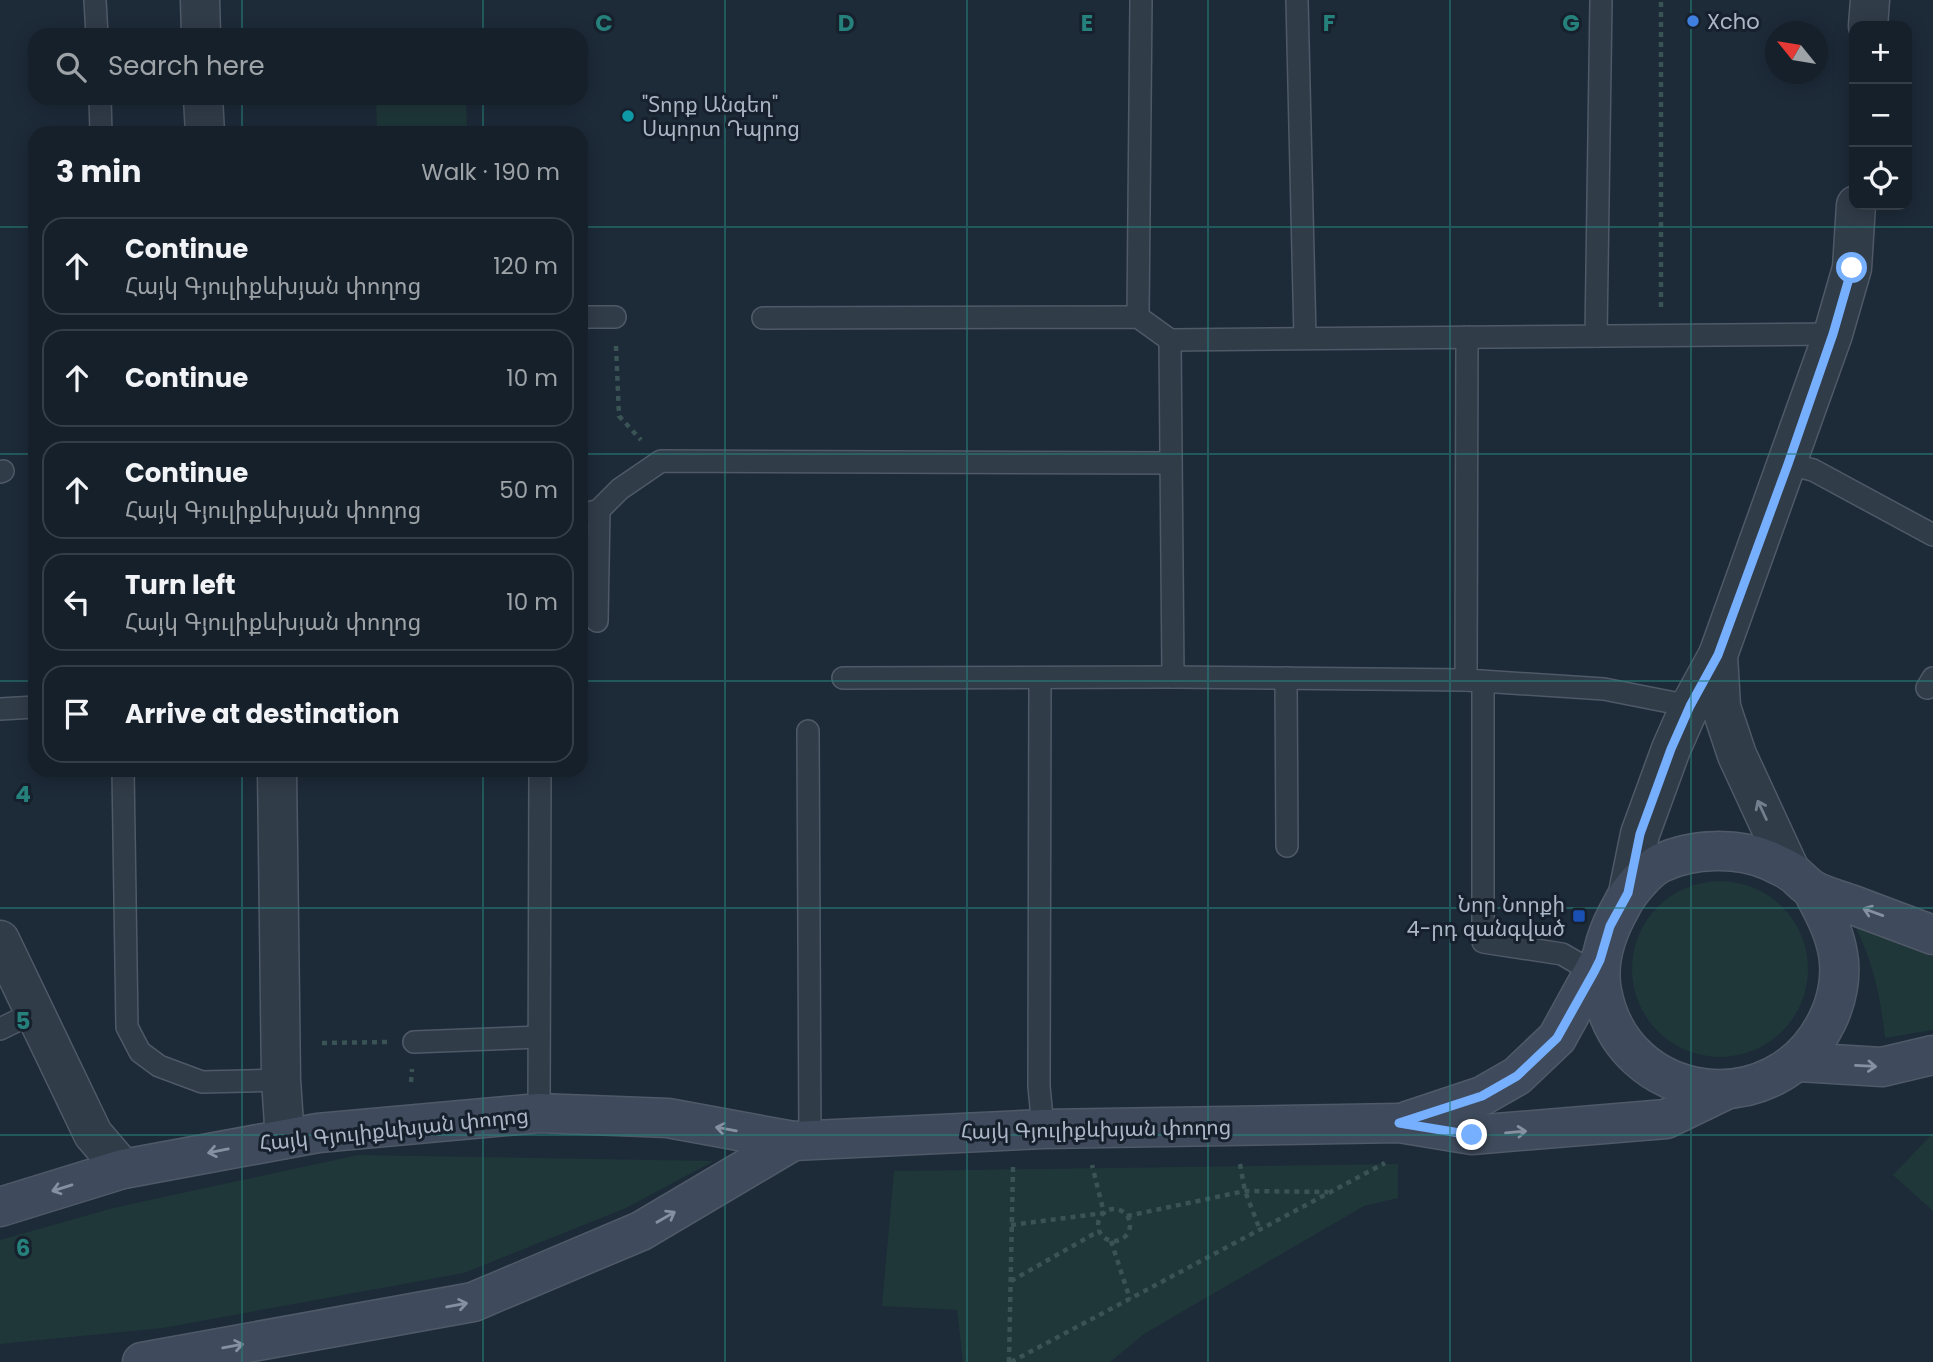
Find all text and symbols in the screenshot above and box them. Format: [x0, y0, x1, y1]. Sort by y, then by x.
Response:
text: C [595, 7, 613, 39]
text: D [838, 7, 854, 39]
text: E [1081, 7, 1093, 39]
text: F [1323, 7, 1335, 39]
text: G [1562, 7, 1580, 39]
place label: Xcho [1707, 7, 1760, 36]
marker: Xcho [1685, 13, 1701, 29]
north arrow [1765, 21, 1828, 84]
map controls [1849, 21, 1912, 210]
button: + [1849, 21, 1912, 84]
search box [28, 28, 588, 105]
icon: search [52, 48, 90, 86]
text: Search here [108, 48, 265, 84]
button: − [1849, 84, 1912, 147]
place label: "Տորք Անգեղ" Սպորտ Դպրոց [642, 90, 800, 143]
marker: "Տորք Անգեղ" Սպորտ Դպրոց [620, 108, 636, 124]
button: locate [1849, 147, 1912, 210]
text: 3 min [56, 150, 141, 193]
text: Walk · 190 m [421, 156, 560, 188]
text: Continue [125, 231, 248, 267]
icon: ahead [58, 247, 96, 285]
text: 120 m [493, 250, 558, 282]
route start [1836, 252, 1867, 283]
text: Հայկ Գյուլիքևխյան փողոց [125, 270, 421, 302]
icon: ahead [58, 359, 96, 397]
text: Continue [125, 360, 248, 396]
text: 10 m [506, 362, 558, 394]
text: Continue [125, 455, 248, 491]
icon: ahead [58, 471, 96, 509]
text: 50 m [499, 474, 558, 506]
text: Հայկ Գյուլիքևխյան փողոց [125, 494, 421, 526]
text: Turn left [125, 567, 236, 603]
icon: left [58, 583, 96, 621]
text: 10 m [506, 586, 558, 618]
text: Հայկ Գյուլիքևխյան փողոց [125, 606, 421, 638]
icon: arrive [58, 695, 96, 733]
text: Arrive at destination [125, 696, 400, 732]
text: 4 [15, 778, 31, 810]
one-way arrow [1755, 800, 1768, 821]
place label: Նոր Նորքի 4-րդ զանգված [1406, 890, 1566, 943]
one-way arrow [1862, 905, 1884, 918]
marker: Նոր Նորքի 4-րդ զանգված [1571, 908, 1587, 924]
text: 5 [16, 1005, 30, 1037]
one-way arrow [1855, 1060, 1877, 1073]
street label: Հայկ Գյուլիքևխյան փողոց [258, 1100, 530, 1158]
street label: Հայկ Գյուլիքևխյան փողոց [961, 1112, 1231, 1146]
route end [1456, 1119, 1487, 1150]
one-way arrow [715, 1121, 737, 1135]
one-way arrow [1504, 1125, 1526, 1138]
one-way arrow [207, 1145, 230, 1159]
one-way arrow [51, 1183, 73, 1196]
one-way arrow [656, 1210, 676, 1224]
text: 6 [16, 1232, 30, 1264]
one-way arrow [445, 1298, 468, 1311]
one-way arrow [221, 1338, 244, 1352]

